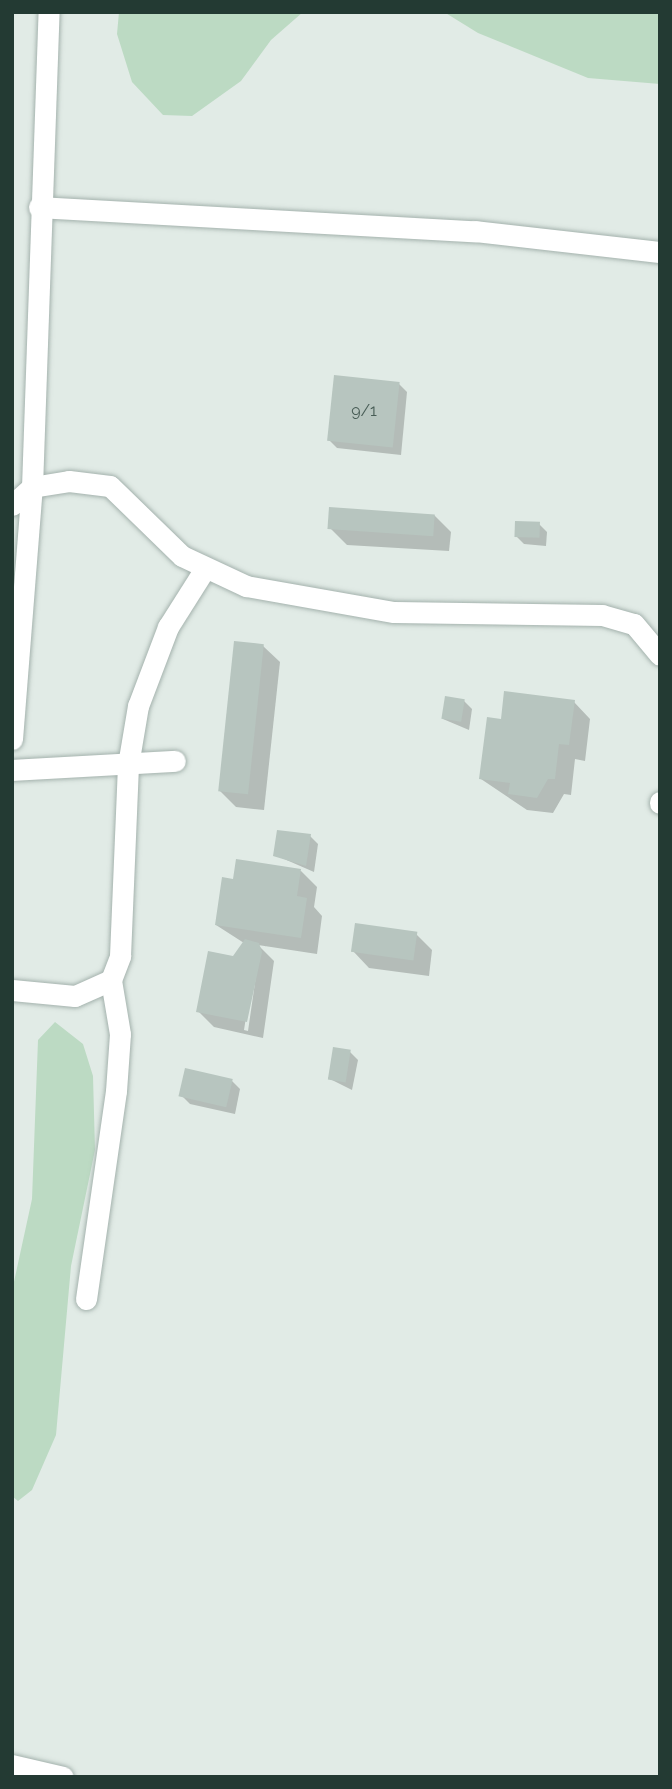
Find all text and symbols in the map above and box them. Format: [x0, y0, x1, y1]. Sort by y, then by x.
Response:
house number: 9/1 [351, 401, 377, 421]

